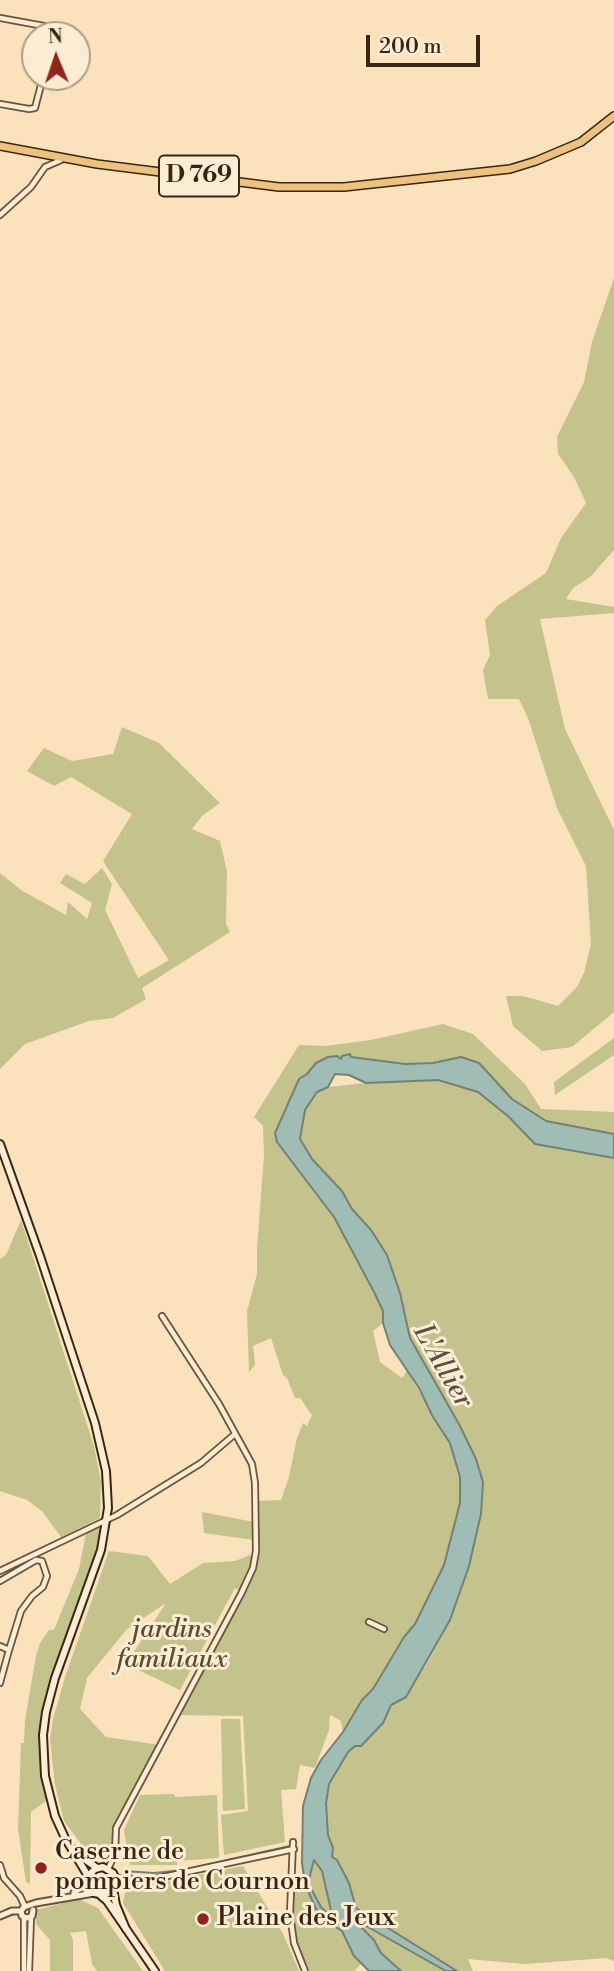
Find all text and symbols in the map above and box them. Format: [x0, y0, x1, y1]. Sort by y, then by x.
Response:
north arrow [21, 21, 91, 91]
scale bar [369, 21, 483, 65]
text: N [47, 25, 63, 49]
text: 200 m [379, 34, 442, 60]
road number: D 769 [159, 156, 239, 196]
water label: L'Allier [405, 1319, 479, 1415]
park label: jardins familiaux [116, 1615, 228, 1676]
place label: Caserne de pompiers de Cournon [55, 1837, 310, 1898]
marker: Caserne de pompiers de Cournon [33, 1860, 49, 1876]
place label: Plaine des Jeux [217, 1903, 395, 1935]
marker: Plaine des Jeux [195, 1911, 211, 1927]

